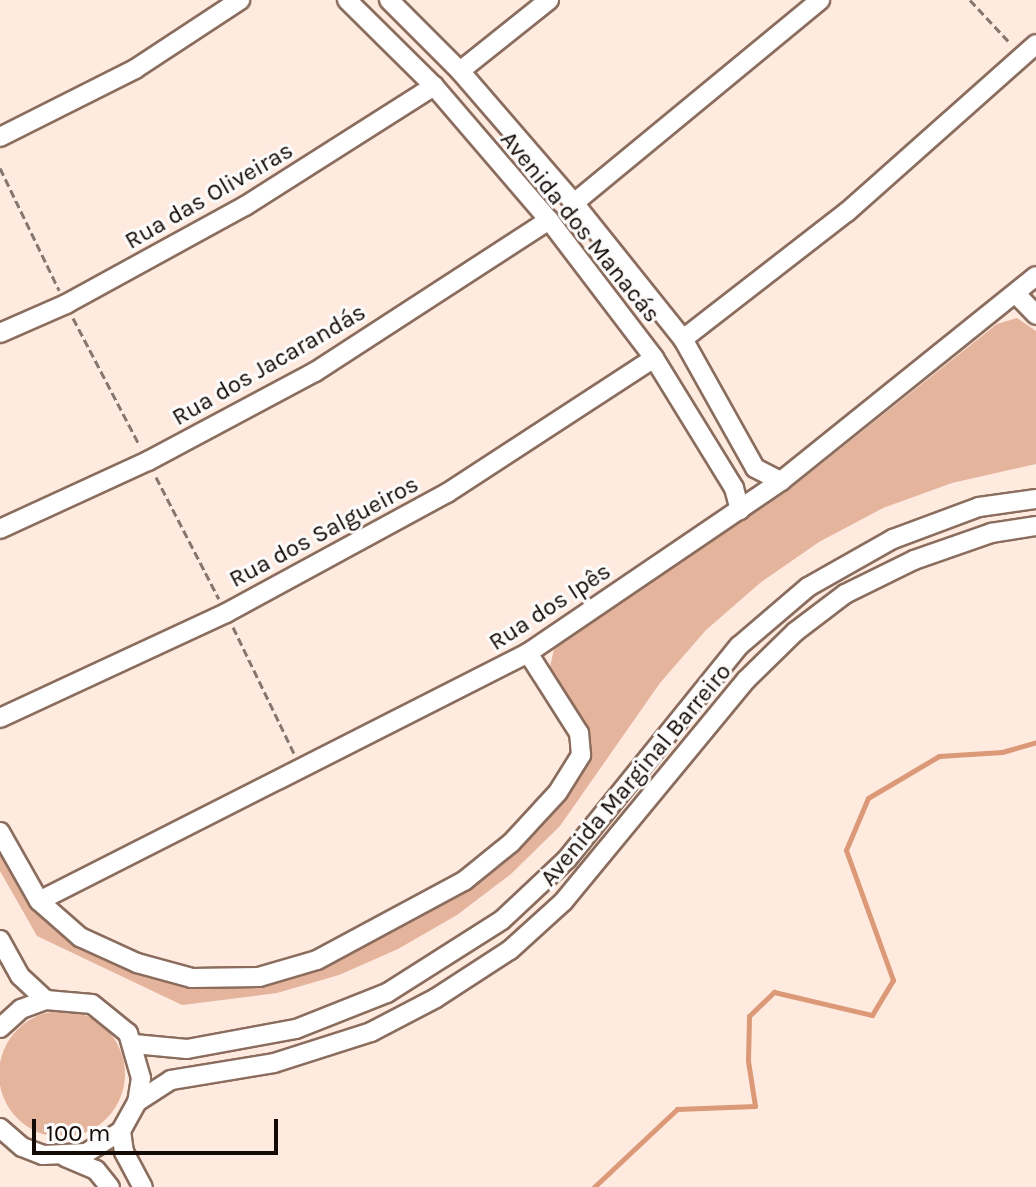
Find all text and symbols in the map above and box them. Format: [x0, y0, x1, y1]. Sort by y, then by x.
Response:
street label: Avenida dos Manacás [494, 126, 666, 328]
street label: Rua das Oliveiras [120, 136, 298, 256]
street label: Rua dos Jacarandás [167, 298, 371, 432]
street label: Rua dos Salgueiros [224, 470, 424, 594]
street label: Rua dos Ipês [484, 557, 616, 657]
street label: Avenida Marginal Barreiro [534, 658, 738, 892]
scale bar [36, 1103, 282, 1153]
text: 100 m [46, 1119, 111, 1147]

